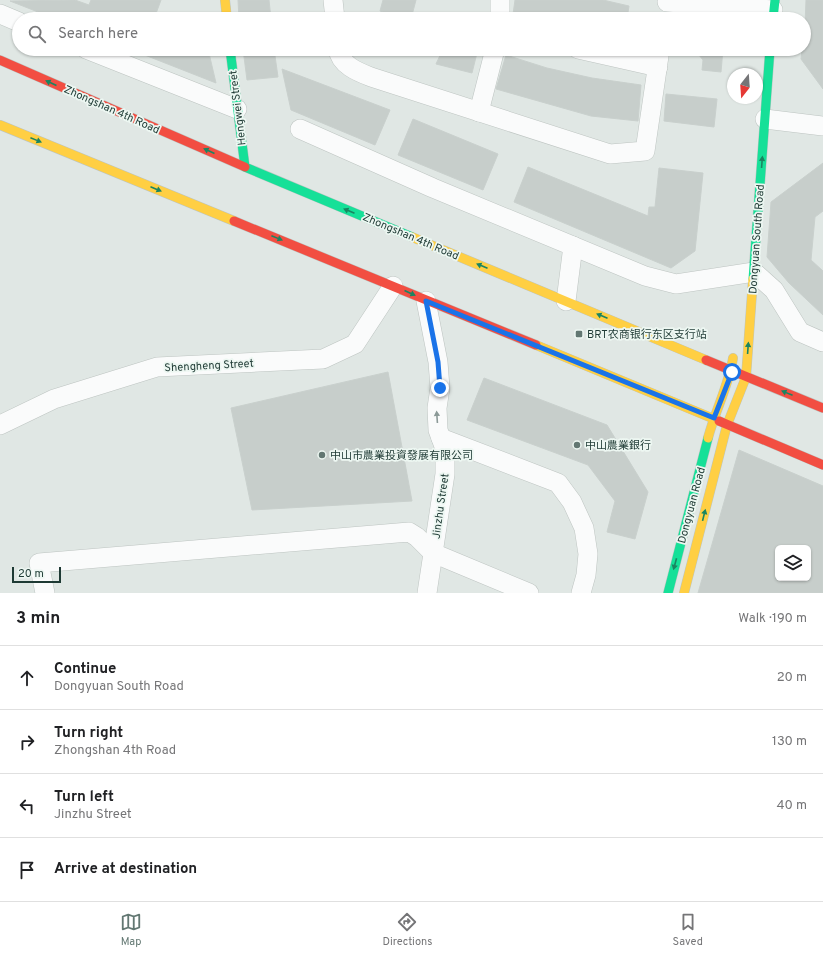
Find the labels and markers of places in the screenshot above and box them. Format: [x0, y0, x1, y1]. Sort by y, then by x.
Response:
place label: BRT农商银行东区支行站 [587, 328, 707, 342]
marker: BRT农商银行东区支行站 [574, 329, 584, 339]
place label: 中山農業銀行 [585, 439, 651, 453]
marker: 中山農業銀行 [572, 440, 582, 450]
place label: 中山市農業投資發展有限公司 [330, 449, 473, 463]
marker: 中山市農業投資發展有限公司 [317, 450, 327, 460]

